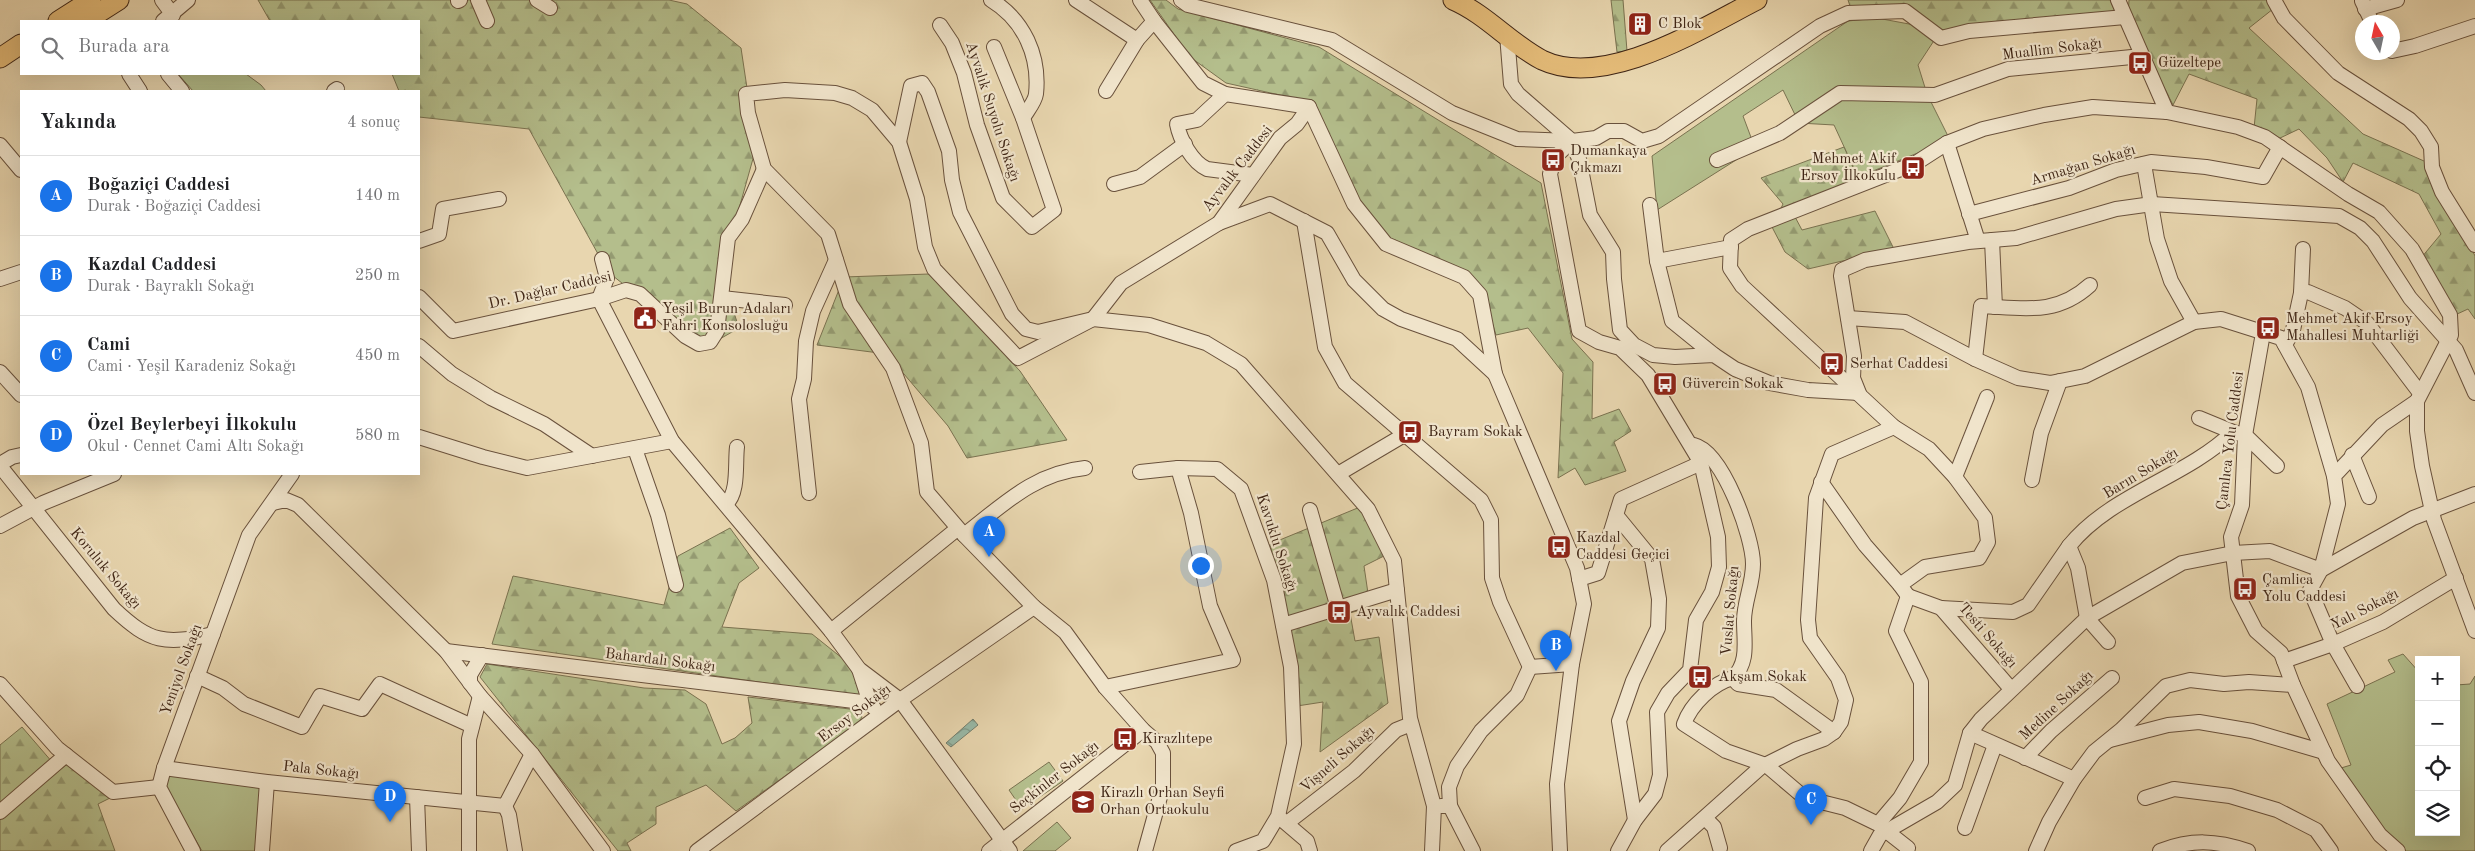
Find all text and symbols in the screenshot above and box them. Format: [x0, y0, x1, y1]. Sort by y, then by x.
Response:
building icon: C Blok [1627, 11, 1653, 37]
north arrow [2355, 15, 2400, 60]
place label: C Blok [1658, 17, 1702, 32]
search box [20, 20, 420, 75]
icon: search [38, 34, 66, 62]
street label: Muallim Sokağı [2001, 36, 2103, 64]
text: Burada ara [78, 38, 170, 57]
street label: Ayvalık Suyolu Sokağı [962, 40, 1022, 184]
bus stop icon: Güzeltepe [2127, 50, 2153, 76]
place label: Güzeltepe [2158, 56, 2221, 71]
text: Yakında [40, 112, 116, 133]
text: 4 sonuç [347, 115, 400, 131]
street label: Ayvalık Caddesi [1200, 123, 1276, 215]
street label: Armağan Sokağı [2029, 143, 2137, 189]
place label: Dumankaya Çıkmazı [1570, 144, 1648, 176]
bus stop icon: Dumankaya Çıkmazı [1540, 147, 1566, 173]
place label: Mehmet Akif Ersoy İlkokulu [1800, 152, 1897, 184]
bus stop icon: Mehmet Akif Ersoy İlkokulu [1900, 155, 1926, 181]
text: Boğaziçi Caddesi [87, 176, 230, 195]
text: A [50, 188, 62, 204]
text: 140 m [355, 188, 400, 204]
text: Durak · Boğaziçi Caddesi [87, 199, 261, 215]
text: Kazdal Caddesi [87, 256, 216, 275]
text: B [50, 268, 62, 284]
text: 250 m [355, 268, 400, 284]
street label: Dr. Dağlar Caddesi [487, 270, 613, 312]
text: Durak · Bayraklı Sokağı [87, 279, 254, 295]
place label: Yeşil Burun Adaları Fahri Konsolosluğu [662, 302, 791, 334]
public building icon: Yeşil Burun Adaları Fahri Konsolosluğu [632, 305, 658, 331]
place label: Mehmet Akif Ersoy Mahallesi Muhtarliği [2286, 312, 2419, 344]
bus stop icon: Mehmet Akif Ersoy Mahallesi Muhtarliği [2255, 315, 2281, 341]
text: Cami [87, 336, 130, 355]
text: C [51, 348, 61, 364]
text: 450 m [355, 348, 400, 364]
bus stop icon: Serhat Caddesi [1819, 351, 1845, 377]
place label: Serhat Caddesi [1850, 357, 1948, 372]
text: Cami · Yeşil Karadeniz Sokağı [87, 359, 296, 375]
bus stop icon: Güvercin Sokak [1652, 371, 1678, 397]
street label: Çamlıca Yolu Caddesi [2215, 371, 2247, 511]
place label: Güvercin Sokak [1682, 377, 1784, 392]
text: Özel Beylerbeyi İlkokulu [87, 416, 297, 435]
bus stop icon: Bayram Sokak [1397, 419, 1423, 445]
place label: Bayram Sokak [1428, 425, 1523, 440]
text: D [50, 428, 62, 444]
text: 580 m [355, 428, 400, 444]
text: Okul · Cennet Cami Altı Sokağı [87, 439, 304, 455]
street label: Barın Sokağı [2101, 446, 2181, 502]
street label: Kavuklu Sokağı [1253, 492, 1299, 594]
pin: A [973, 516, 1005, 557]
street label: Koruluk Sokağı [67, 525, 143, 613]
place label: Kazdal Caddesi Geçici [1576, 531, 1670, 563]
bus stop icon: Kazdal Caddesi Geçici [1546, 534, 1572, 560]
your location [1188, 553, 1214, 579]
street label: Vuslat Sokağı [1720, 565, 1742, 657]
place label: Çamlica Yolu Caddesi [2262, 573, 2346, 605]
bus stop icon: Çamlica Yolu Caddesi [2232, 576, 2258, 602]
street label: Yalı Sokağı [2329, 587, 2401, 633]
bus stop icon: Ayvalık Caddesi [1326, 599, 1352, 625]
street label: Testi Sokağı [1955, 601, 2019, 671]
place label: Ayvalık Caddesi [1356, 605, 1460, 620]
street label: Yeniyol Sokağı [159, 622, 205, 718]
pin: B [1540, 630, 1572, 671]
street label: Bahardalı Sokağı [604, 647, 716, 675]
map controls [2415, 656, 2460, 836]
button: + [2415, 656, 2460, 701]
bus stop icon: Akşam Sokak [1687, 664, 1713, 690]
street label: Medine Sokağı [2017, 668, 2097, 744]
place label: Akşam Sokak [1718, 670, 1807, 685]
street label: Ersoy Sokağı [816, 682, 894, 746]
button: − [2415, 701, 2460, 746]
street label: Vişneli Sokağı [1298, 724, 1378, 796]
bus stop icon: Kirazlıtepe [1112, 726, 1138, 752]
place label: Kirazlıtepe [1142, 732, 1213, 747]
street label: Seçkinler Sokağı [1008, 739, 1102, 817]
button: locate [2415, 746, 2460, 791]
street label: Pala Sokağı [282, 760, 360, 782]
pin: D [374, 781, 406, 822]
pin: C [1795, 784, 1827, 825]
place label: Kirazlı Orhan Seyfi Orhan Ortaokulu [1100, 786, 1225, 818]
school or university icon: Kirazlı Orhan Seyfi Orhan Ortaokulu [1070, 789, 1096, 815]
button: layers [2415, 791, 2460, 836]

